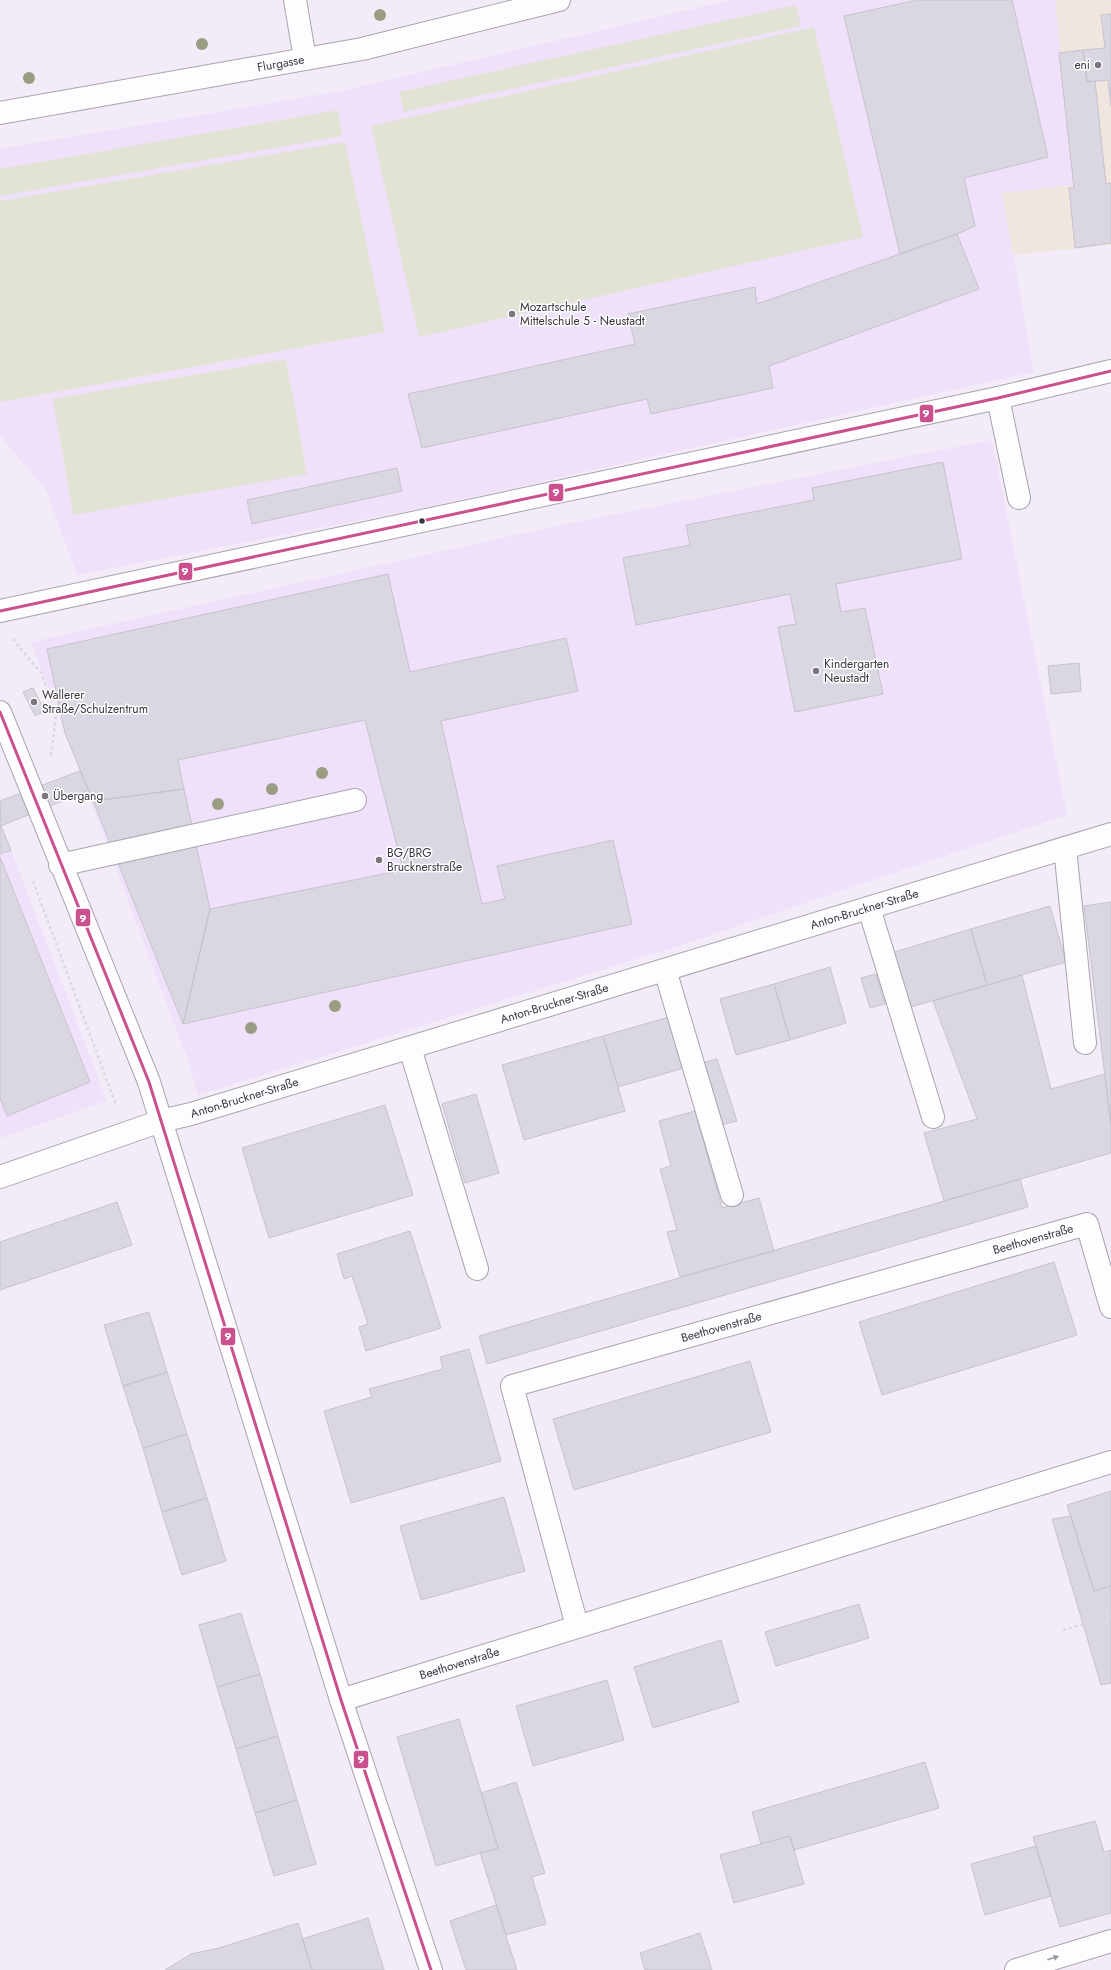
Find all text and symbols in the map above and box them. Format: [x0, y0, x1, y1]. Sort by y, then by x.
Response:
street label: Flurgasse [256, 50, 306, 76]
place label: eni [1074, 56, 1090, 74]
marker: eni [1093, 60, 1103, 70]
place label: Mozartschule Mittelschule 5 - Neustadt [520, 298, 645, 330]
marker: Mozartschule Mittelschule 5 - Neustadt [507, 309, 517, 319]
line badge: 9 [919, 404, 934, 423]
text: 9 [922, 405, 930, 421]
line badge: 9 [548, 483, 564, 502]
text: 9 [552, 484, 560, 500]
unlabelled marker [417, 516, 427, 526]
line badge: 9 [178, 562, 193, 581]
text: 9 [181, 563, 189, 579]
place label: Kindergarten Neustadt [824, 655, 889, 687]
marker: Kindergarten Neustadt [811, 666, 821, 676]
place label: Wallerer Straße/Schulzentrum [42, 686, 148, 718]
marker: Wallerer Straße/Schulzentrum [29, 697, 39, 707]
place label: Übergang [53, 787, 103, 805]
marker: Übergang [40, 791, 50, 801]
place label: BG/BRG Brucknerstraße [387, 844, 462, 876]
marker: BG/BRG Brucknerstraße [374, 855, 384, 865]
street label: Anton-Bruckner-Straße [808, 884, 921, 934]
line badge: 9 [75, 908, 91, 927]
text: 9 [79, 910, 87, 926]
street label: Anton-Bruckner-Straße [498, 978, 611, 1028]
street label: Anton-Bruckner-Straße [188, 1073, 301, 1123]
street label: Beethovenstraße [991, 1219, 1075, 1259]
street label: Beethovenstraße [679, 1307, 764, 1347]
line badge: 9 [220, 1327, 236, 1346]
text: 9 [224, 1328, 232, 1344]
street label: Beethovenstraße [417, 1643, 502, 1684]
line badge: 9 [353, 1750, 369, 1769]
text: 9 [357, 1751, 365, 1767]
one-way arrow [1047, 1955, 1059, 1961]

